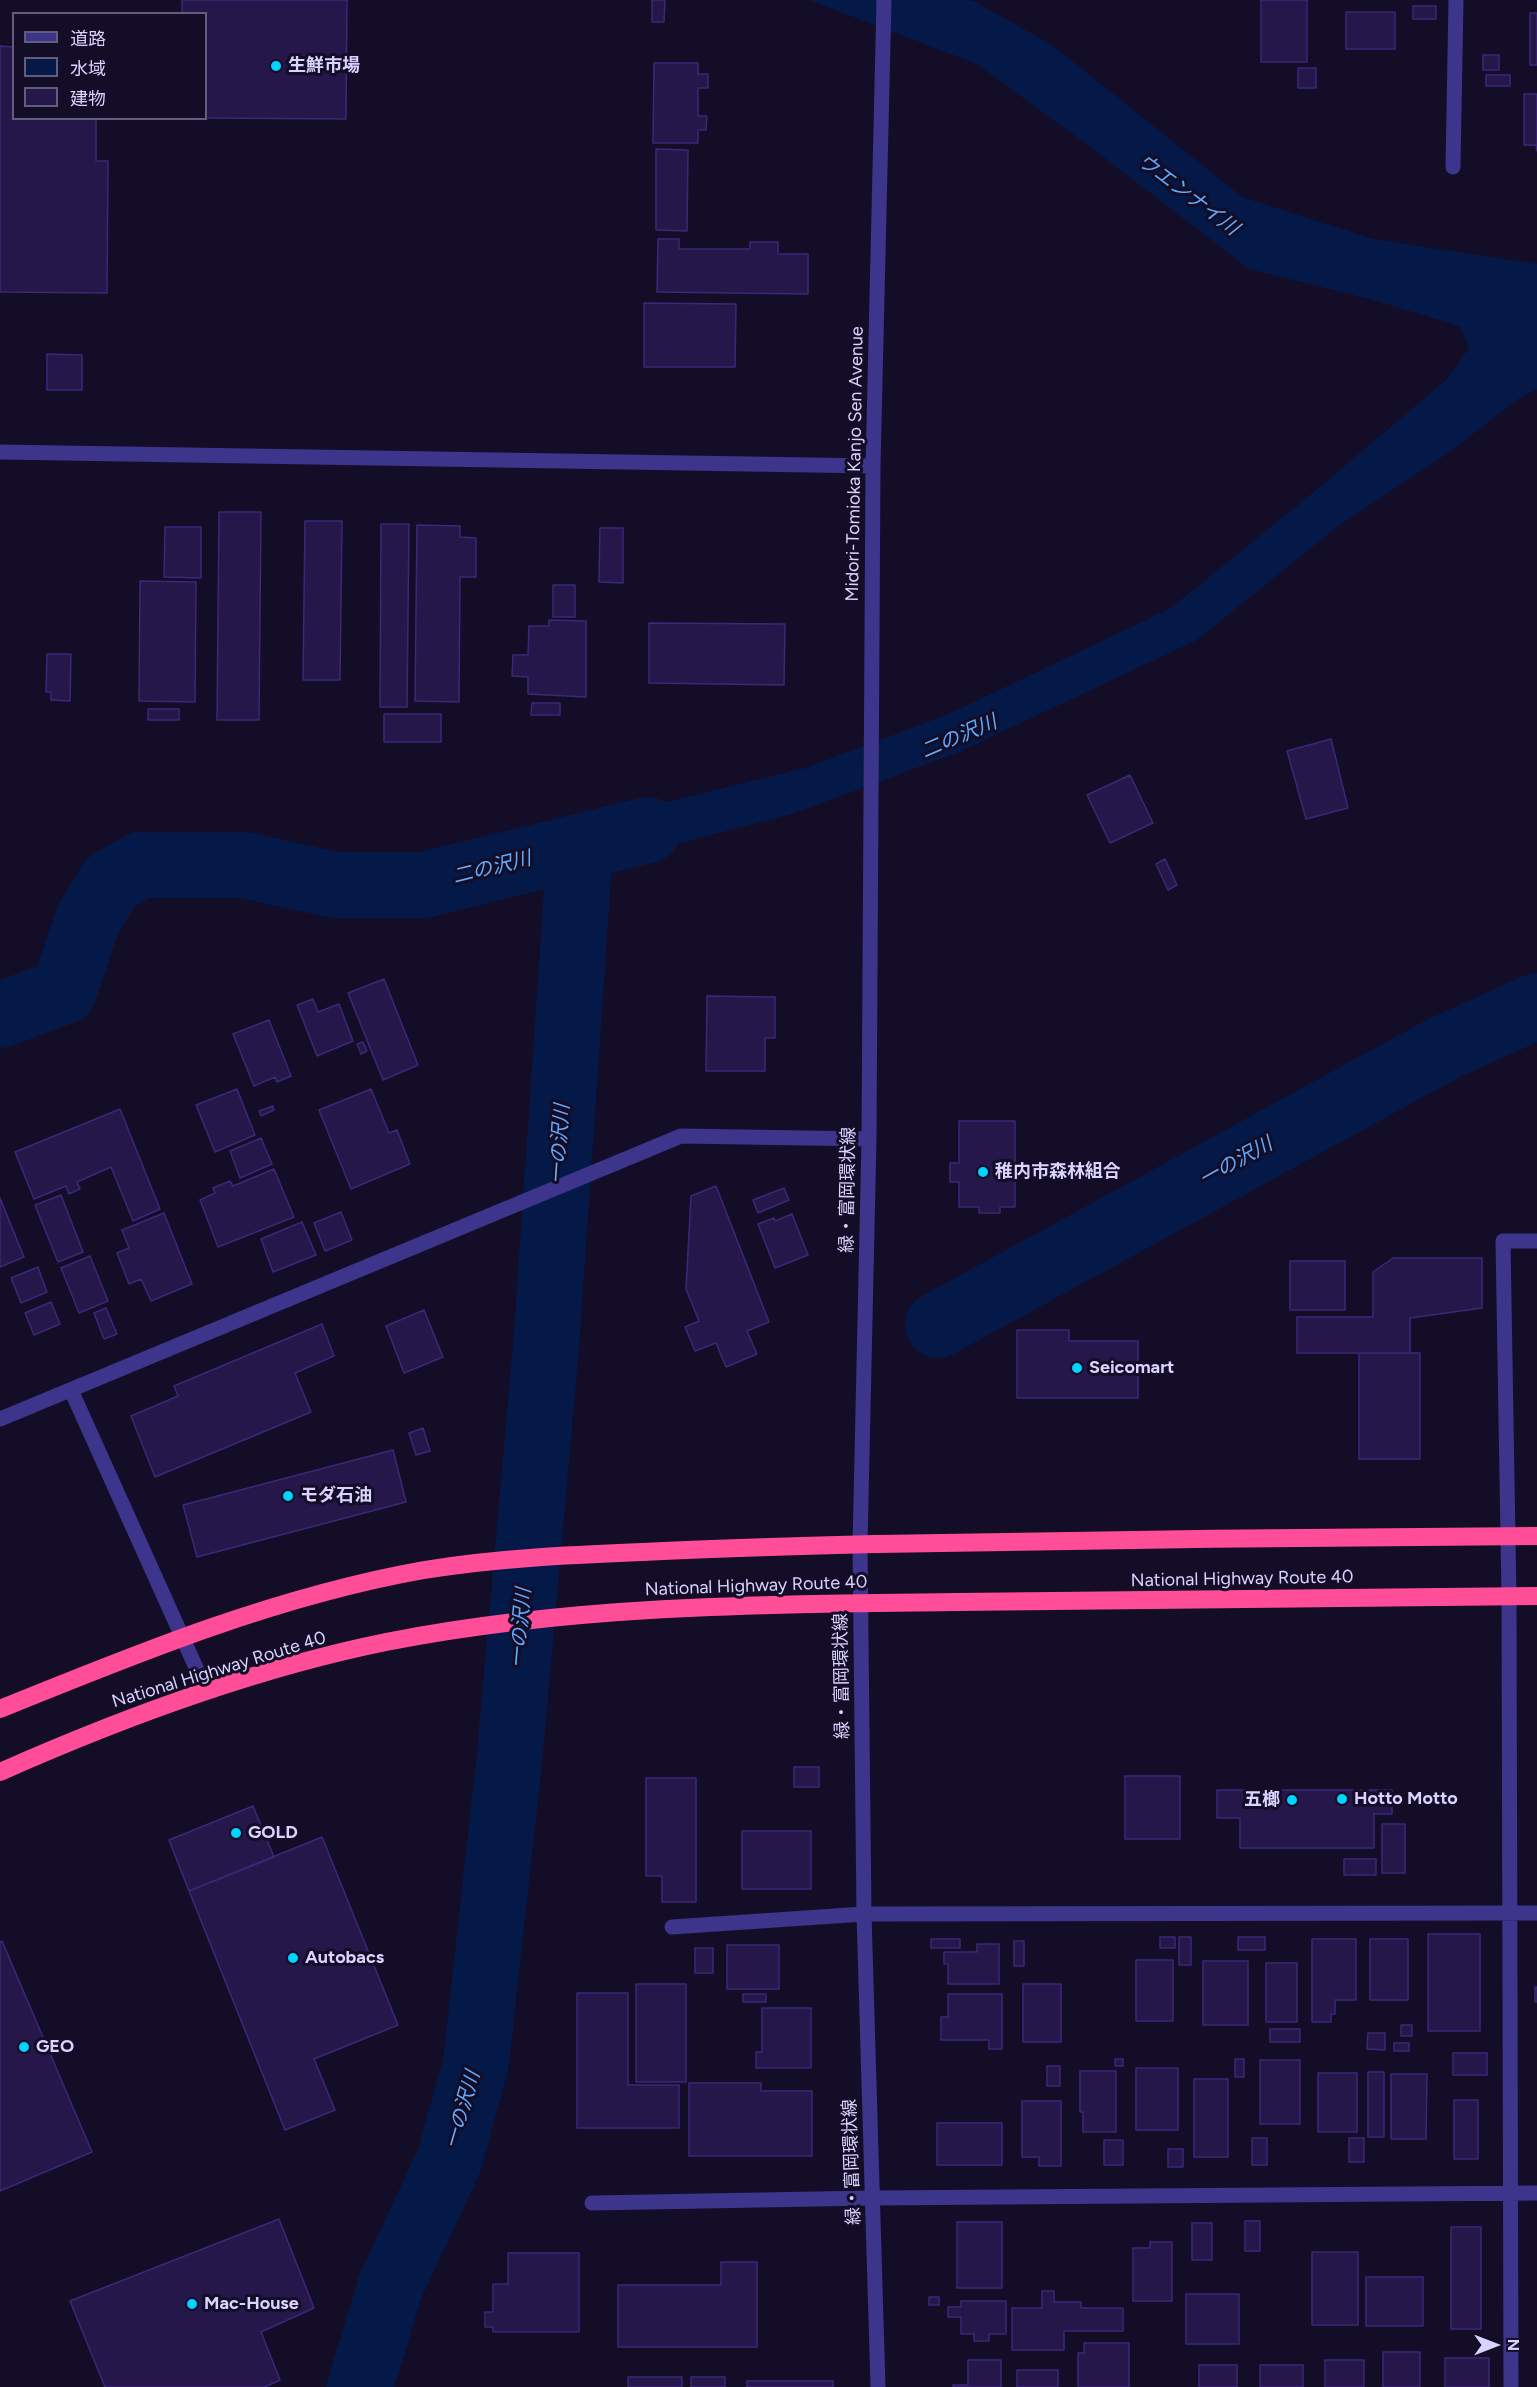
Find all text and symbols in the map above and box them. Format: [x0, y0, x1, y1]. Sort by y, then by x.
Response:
legend [12, 12, 207, 120]
text: 道路 [70, 28, 106, 50]
place label: 生鮮市場 [288, 55, 360, 77]
text: 水域 [70, 58, 106, 80]
marker: 生鮮市場 [269, 59, 283, 73]
text: 建物 [70, 88, 106, 110]
water label: ウエンナイ川 [1133, 149, 1243, 241]
street label: Midori-Tomioka Kanjo Sen Avenue [842, 326, 868, 602]
water label: 二の沢川 [917, 710, 1001, 764]
water label: 二の沢川 [450, 847, 534, 889]
water label: 一の沢川 [545, 1103, 575, 1185]
street label: 緑・富岡環状線 [836, 1127, 860, 1253]
water label: 一の沢川 [1195, 1132, 1277, 1192]
place label: 稚内市森林組合 [995, 1161, 1121, 1183]
marker: 稚内市森林組合 [976, 1165, 990, 1179]
place label: Seicomart [1089, 1357, 1174, 1379]
marker: Seicomart [1070, 1361, 1084, 1375]
place label: モダ石油 [300, 1485, 372, 1507]
marker: モダ石油 [281, 1489, 295, 1503]
street label: National Highway Route 40 [1130, 1566, 1354, 1592]
street label: National Highway Route 40 [644, 1571, 868, 1601]
water label: 一の沢川 [506, 1587, 536, 1669]
street label: 緑・富岡環状線 [830, 1613, 854, 1739]
street label: National Highway Route 40 [109, 1627, 329, 1713]
place label: Hotto Motto [1354, 1788, 1458, 1810]
place label: 五榔 [1244, 1789, 1280, 1811]
marker: Hotto Motto [1335, 1792, 1349, 1806]
marker: 五榔 [1285, 1793, 1299, 1807]
place label: GOLD [248, 1822, 298, 1844]
marker: GOLD [229, 1826, 243, 1840]
place label: Autobacs [305, 1947, 384, 1969]
marker: Autobacs [286, 1951, 300, 1965]
place label: GEO [36, 2036, 74, 2058]
marker: GEO [17, 2040, 31, 2054]
water label: 一の沢川 [440, 2068, 486, 2152]
street label: 緑・富岡環状線 [839, 2099, 865, 2225]
place label: Mac-House [204, 2293, 299, 2315]
marker: Mac-House [185, 2297, 199, 2311]
north arrow [1465, 2315, 1525, 2375]
text: N [1504, 2339, 1523, 2351]

